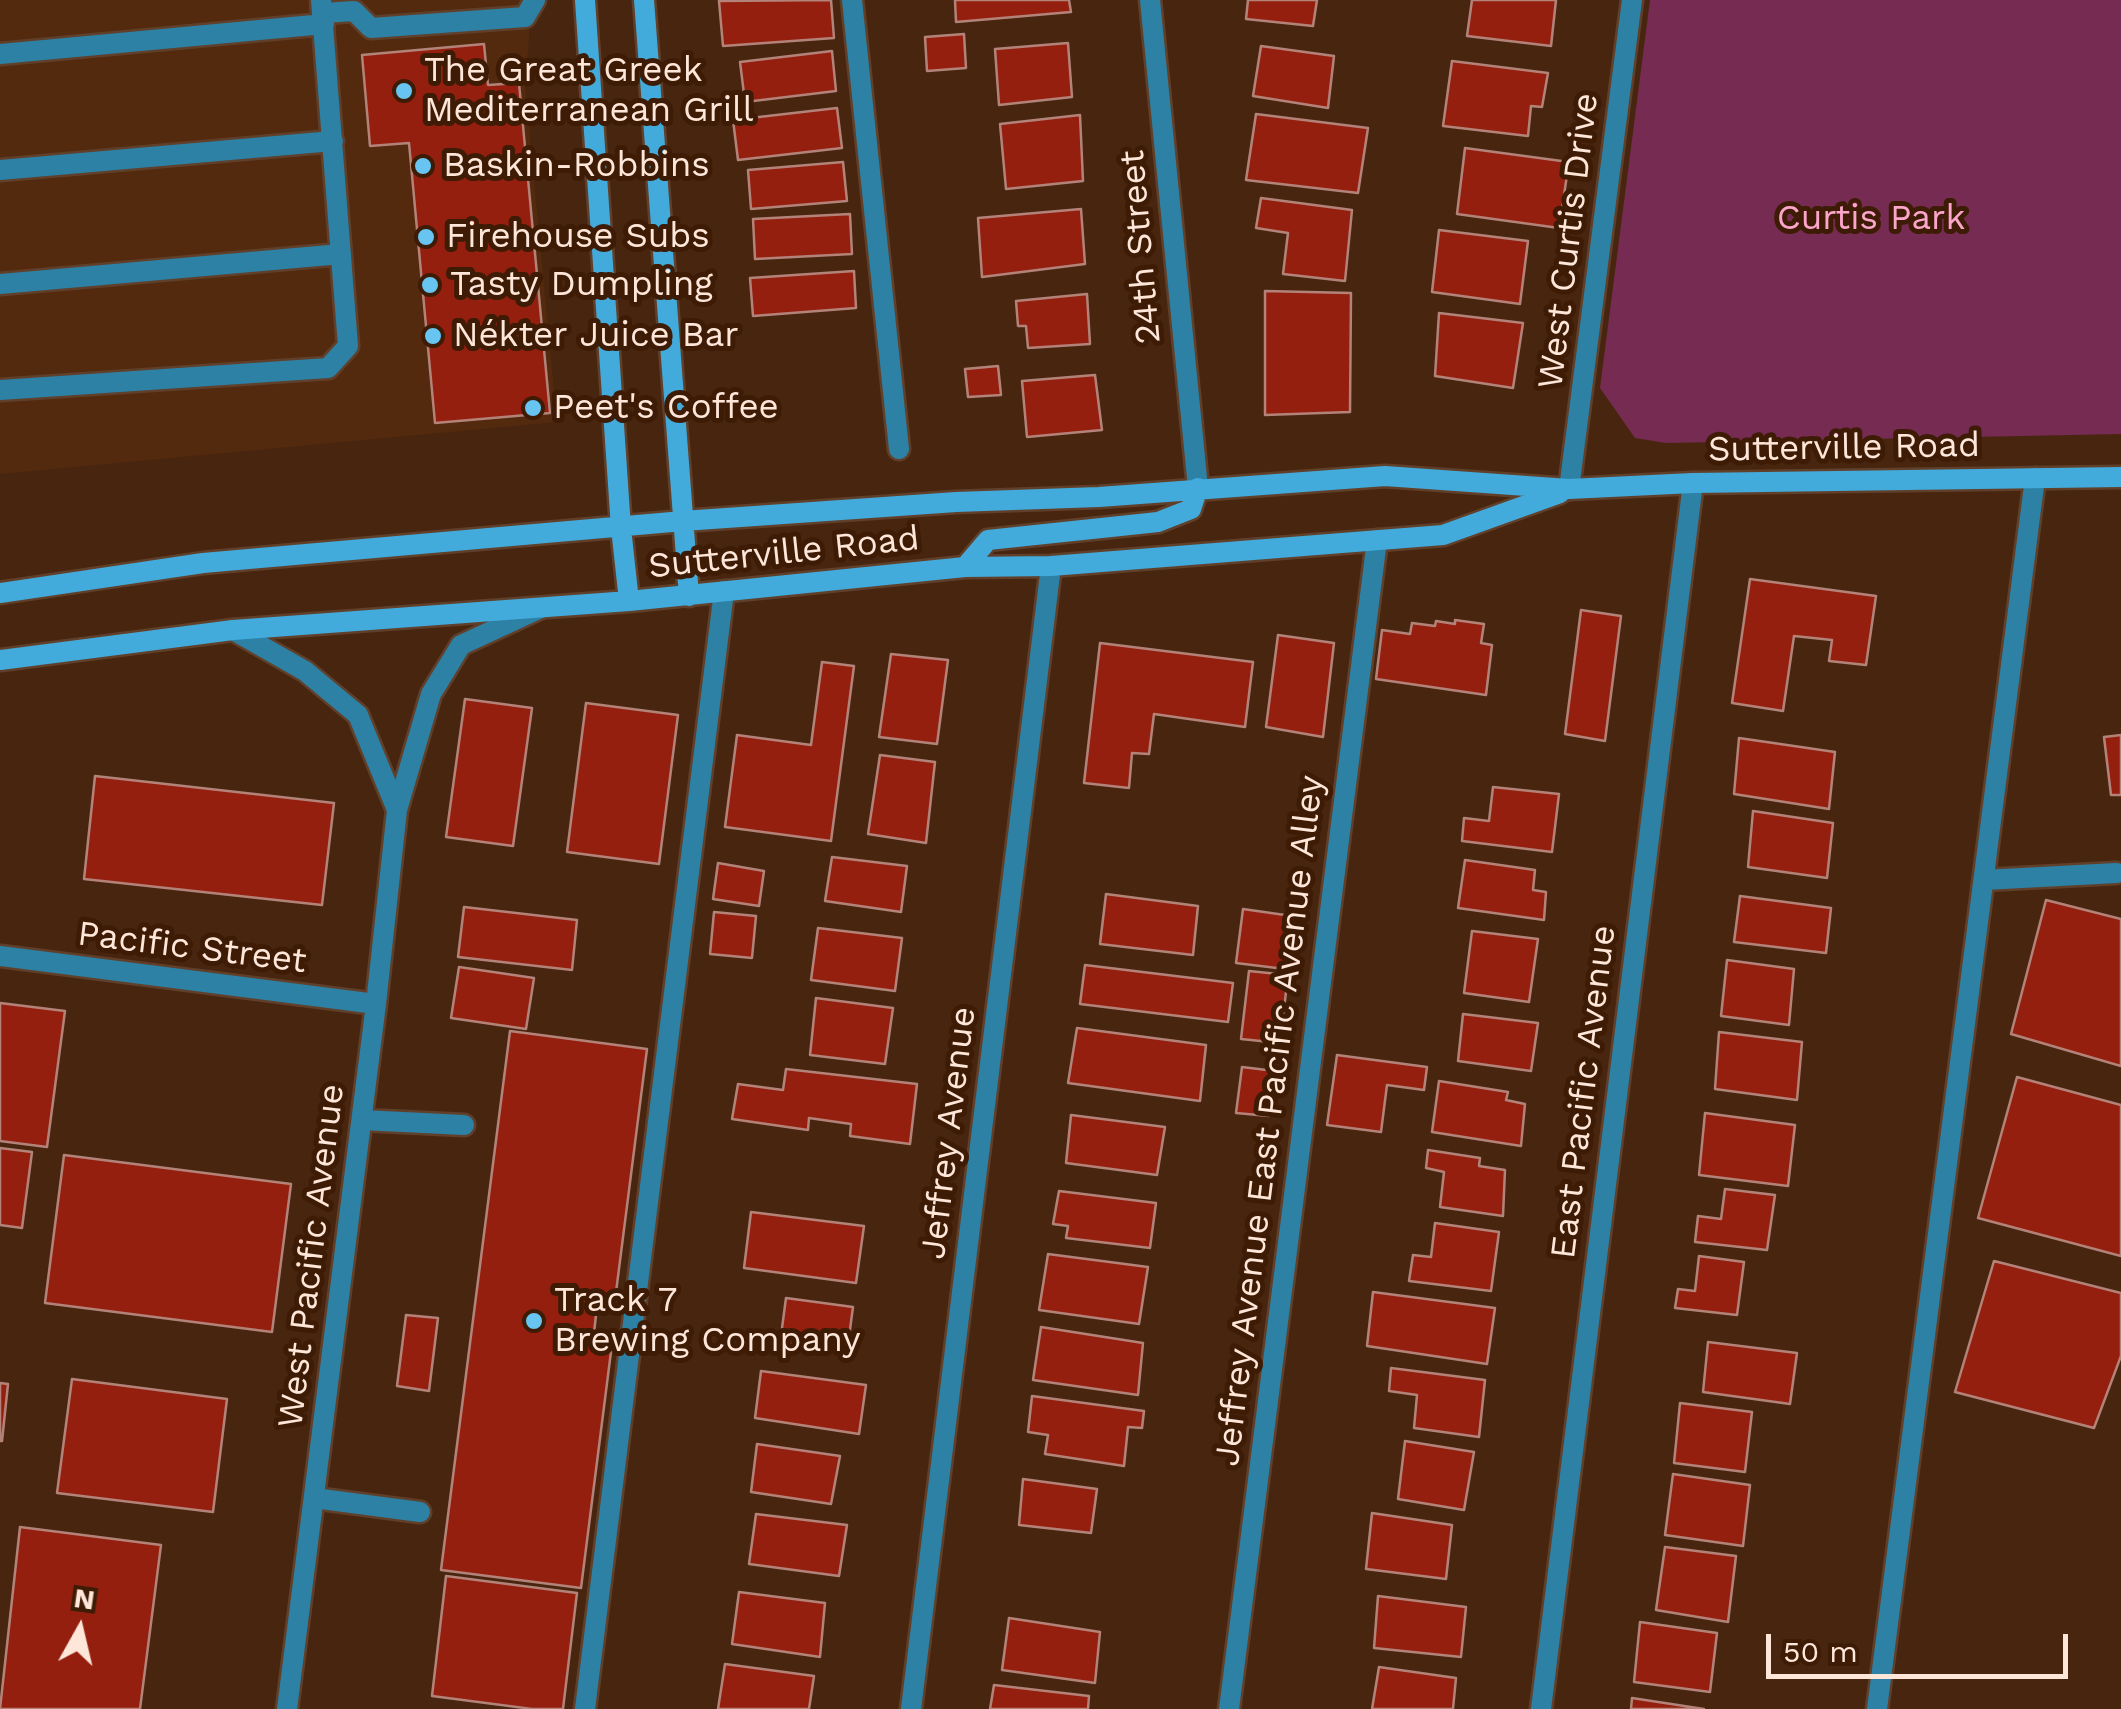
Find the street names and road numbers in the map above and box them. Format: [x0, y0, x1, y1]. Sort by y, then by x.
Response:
street label: West Curtis Drive [1530, 91, 1608, 391]
street label: 24th Street [1112, 148, 1170, 346]
street label: Sutterville Road [1708, 425, 1980, 471]
street label: Sutterville Road [647, 518, 921, 588]
street label: Jeffrey Avenue East Pacific Avenue Alley [1207, 773, 1333, 1469]
street label: Pacific Street [75, 913, 309, 983]
street label: East Pacific Avenue [1543, 923, 1625, 1261]
street label: Jeffrey Avenue [913, 1004, 985, 1262]
street label: West Pacific Avenue [270, 1082, 354, 1430]

